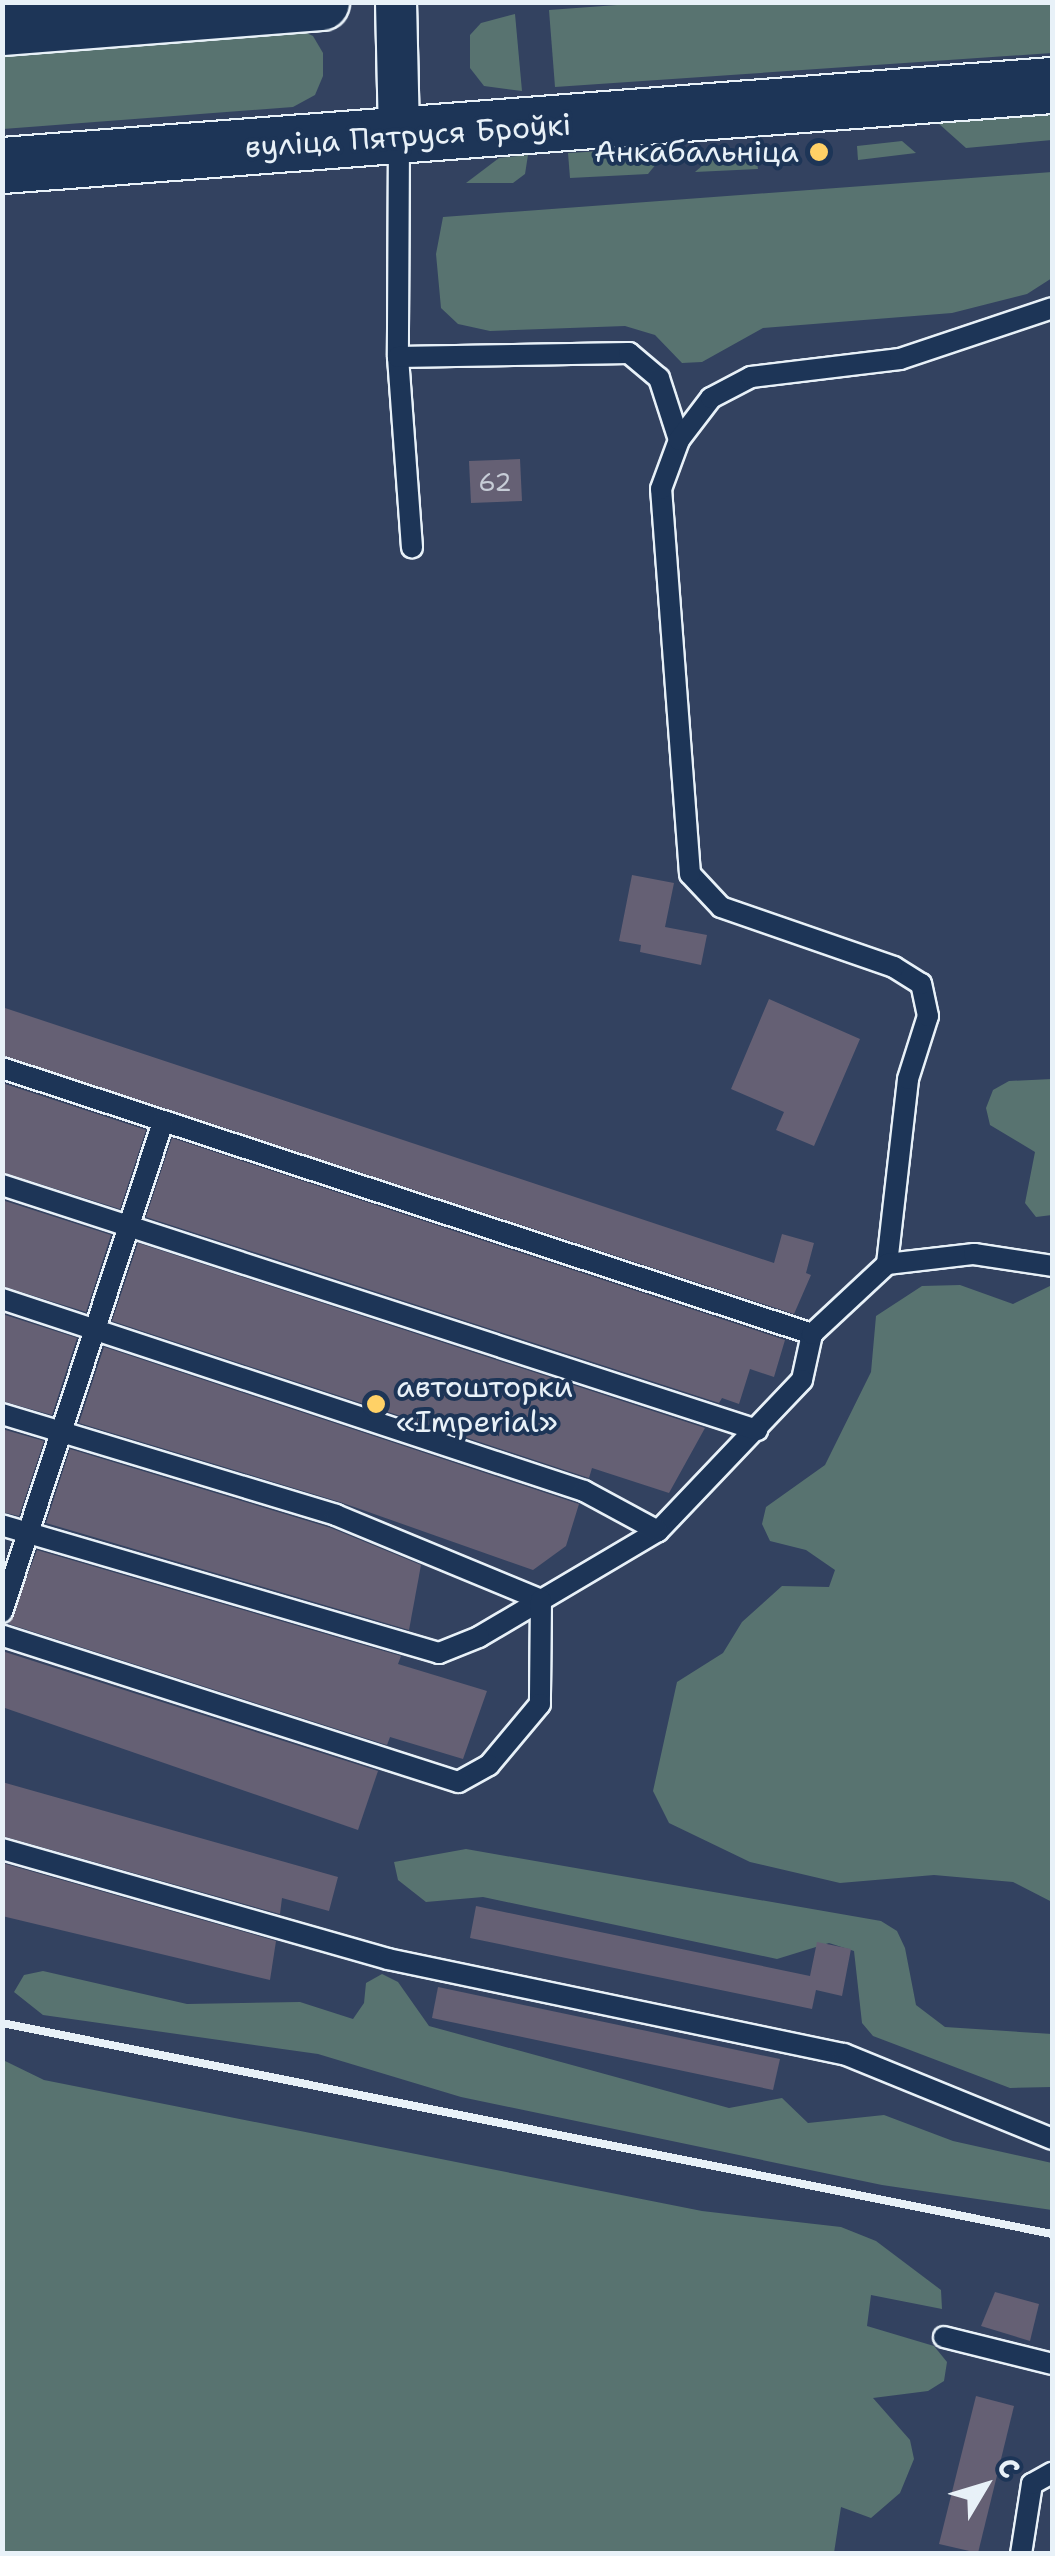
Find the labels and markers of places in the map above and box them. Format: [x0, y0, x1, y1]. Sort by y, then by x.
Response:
place label: Анкабальніца [594, 134, 799, 170]
marker: Анкабальніца [808, 141, 830, 163]
place label: автошторки «Imperial» [396, 1369, 573, 1440]
marker: автошторки «Imperial» [365, 1393, 387, 1415]

